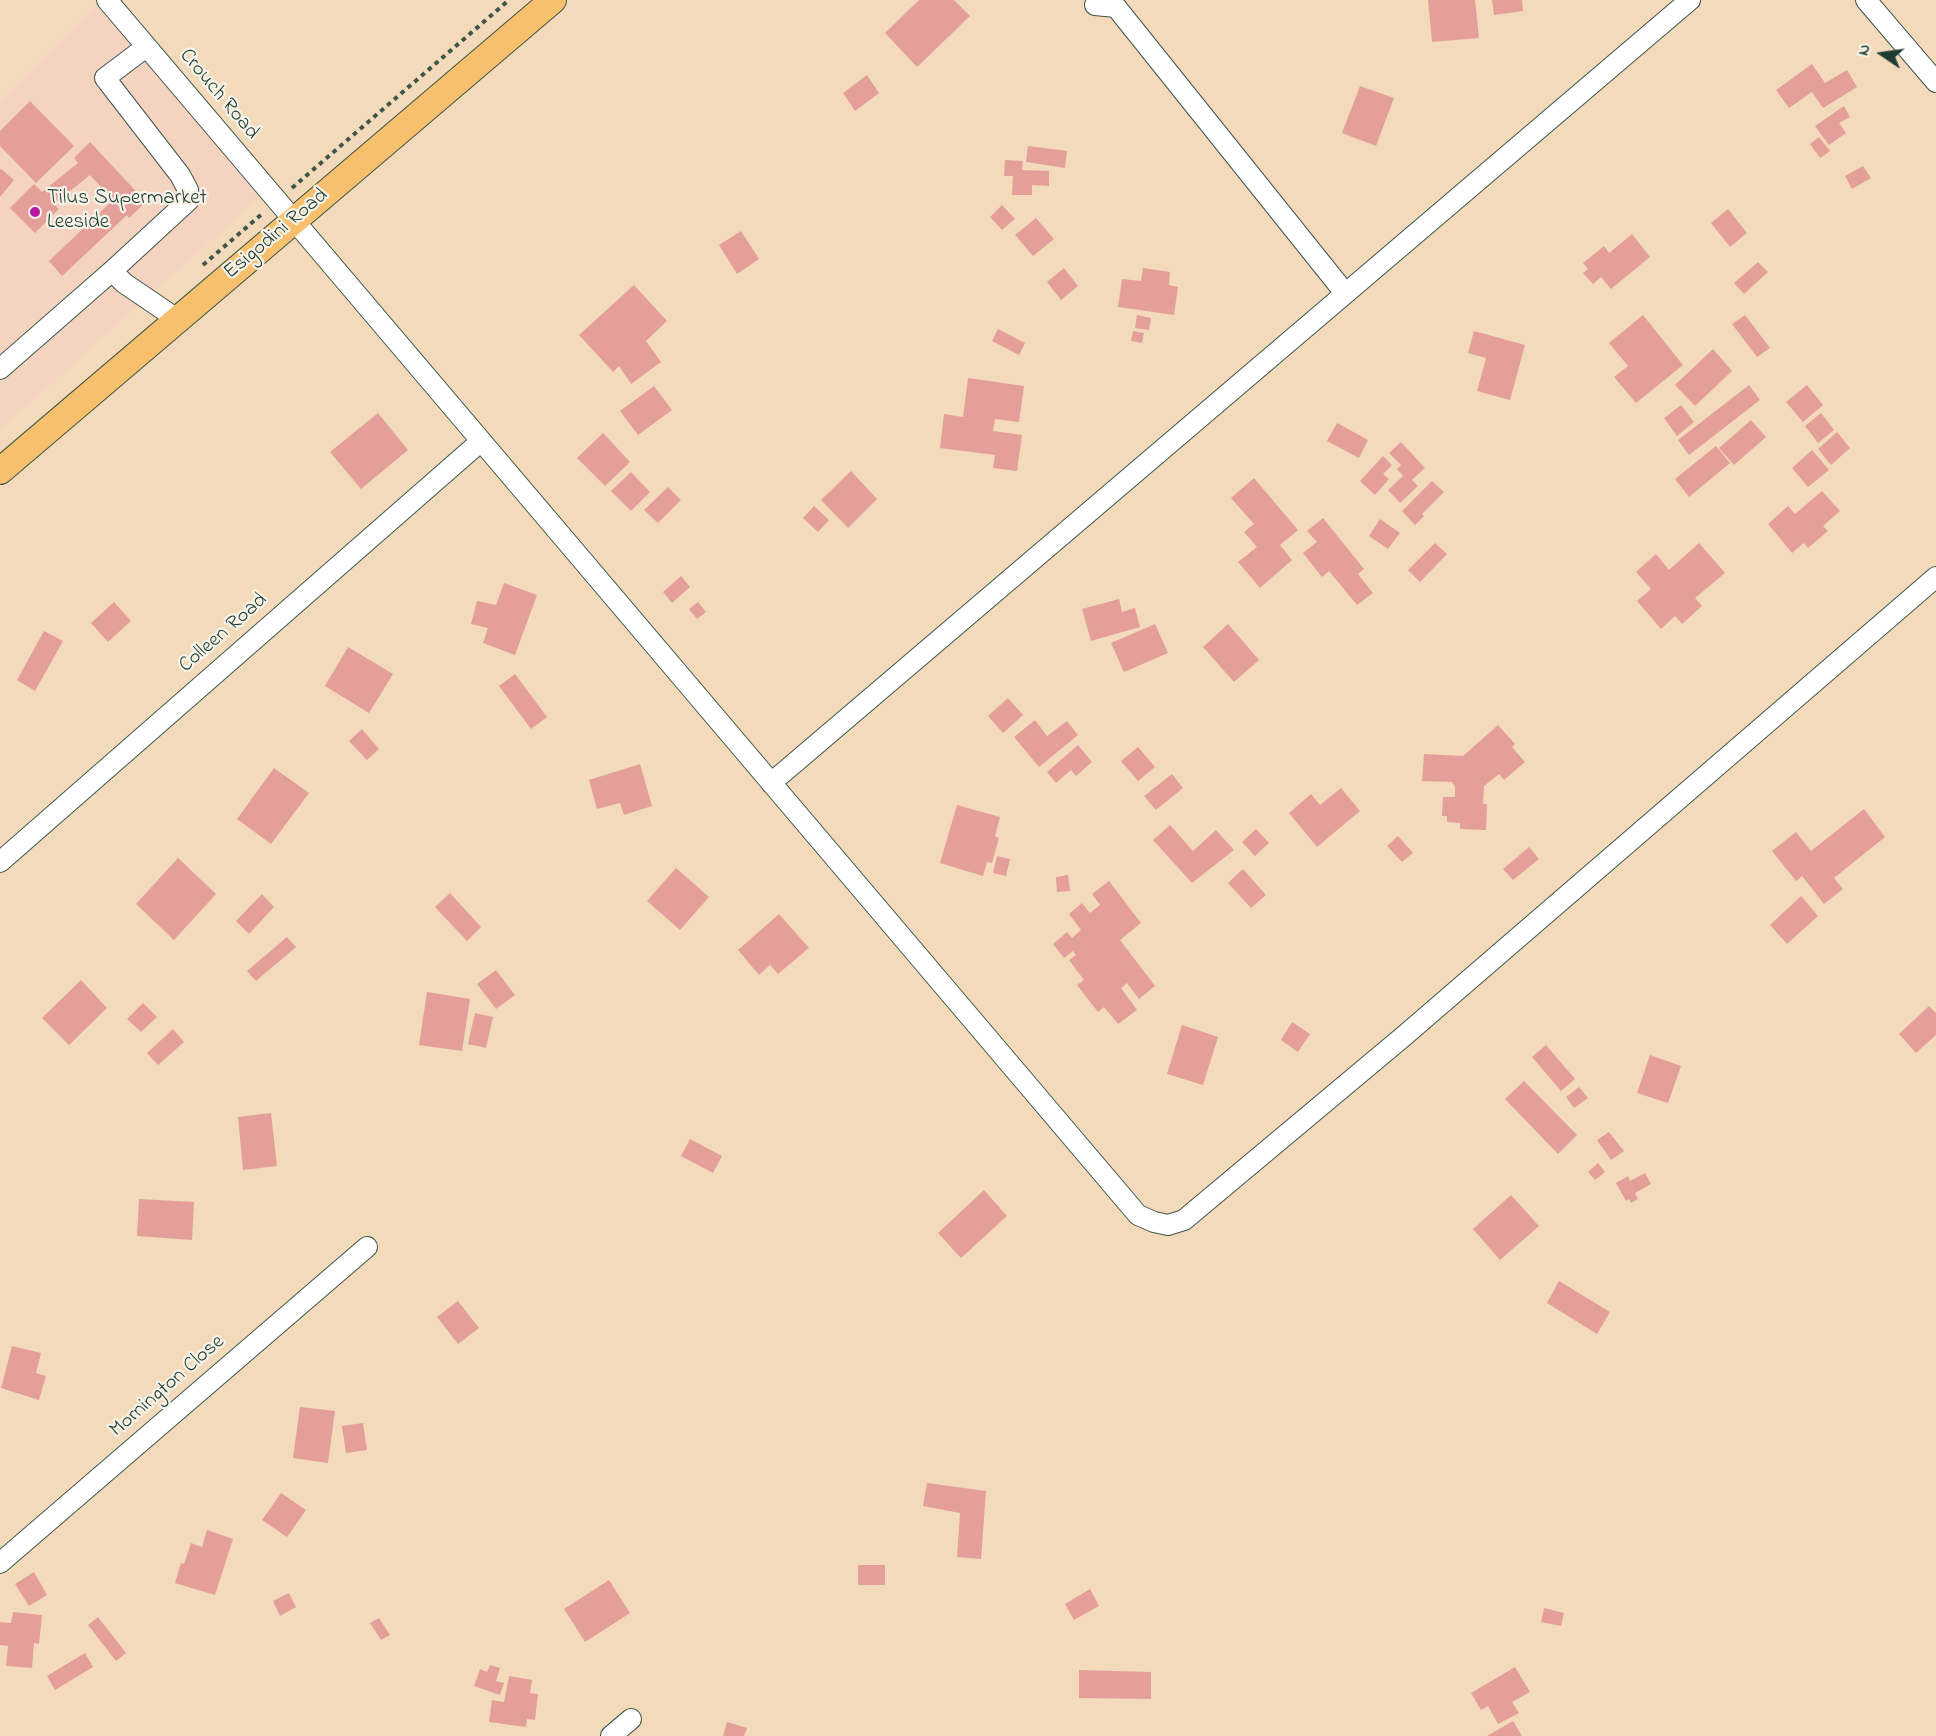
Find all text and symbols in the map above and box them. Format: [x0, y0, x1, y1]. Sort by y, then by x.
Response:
north arrow [1852, 24, 1912, 84]
text: N [1852, 42, 1877, 58]
street label: Crouch Road [173, 44, 263, 146]
street label: Esigodini Road [220, 184, 334, 286]
place label: Tilus Supermarket Leeside [47, 187, 207, 237]
marker: Tilus Supermarket Leeside [28, 205, 42, 219]
street label: Colleen Road [175, 589, 273, 679]
street label: Mornington Close [105, 1330, 231, 1444]

